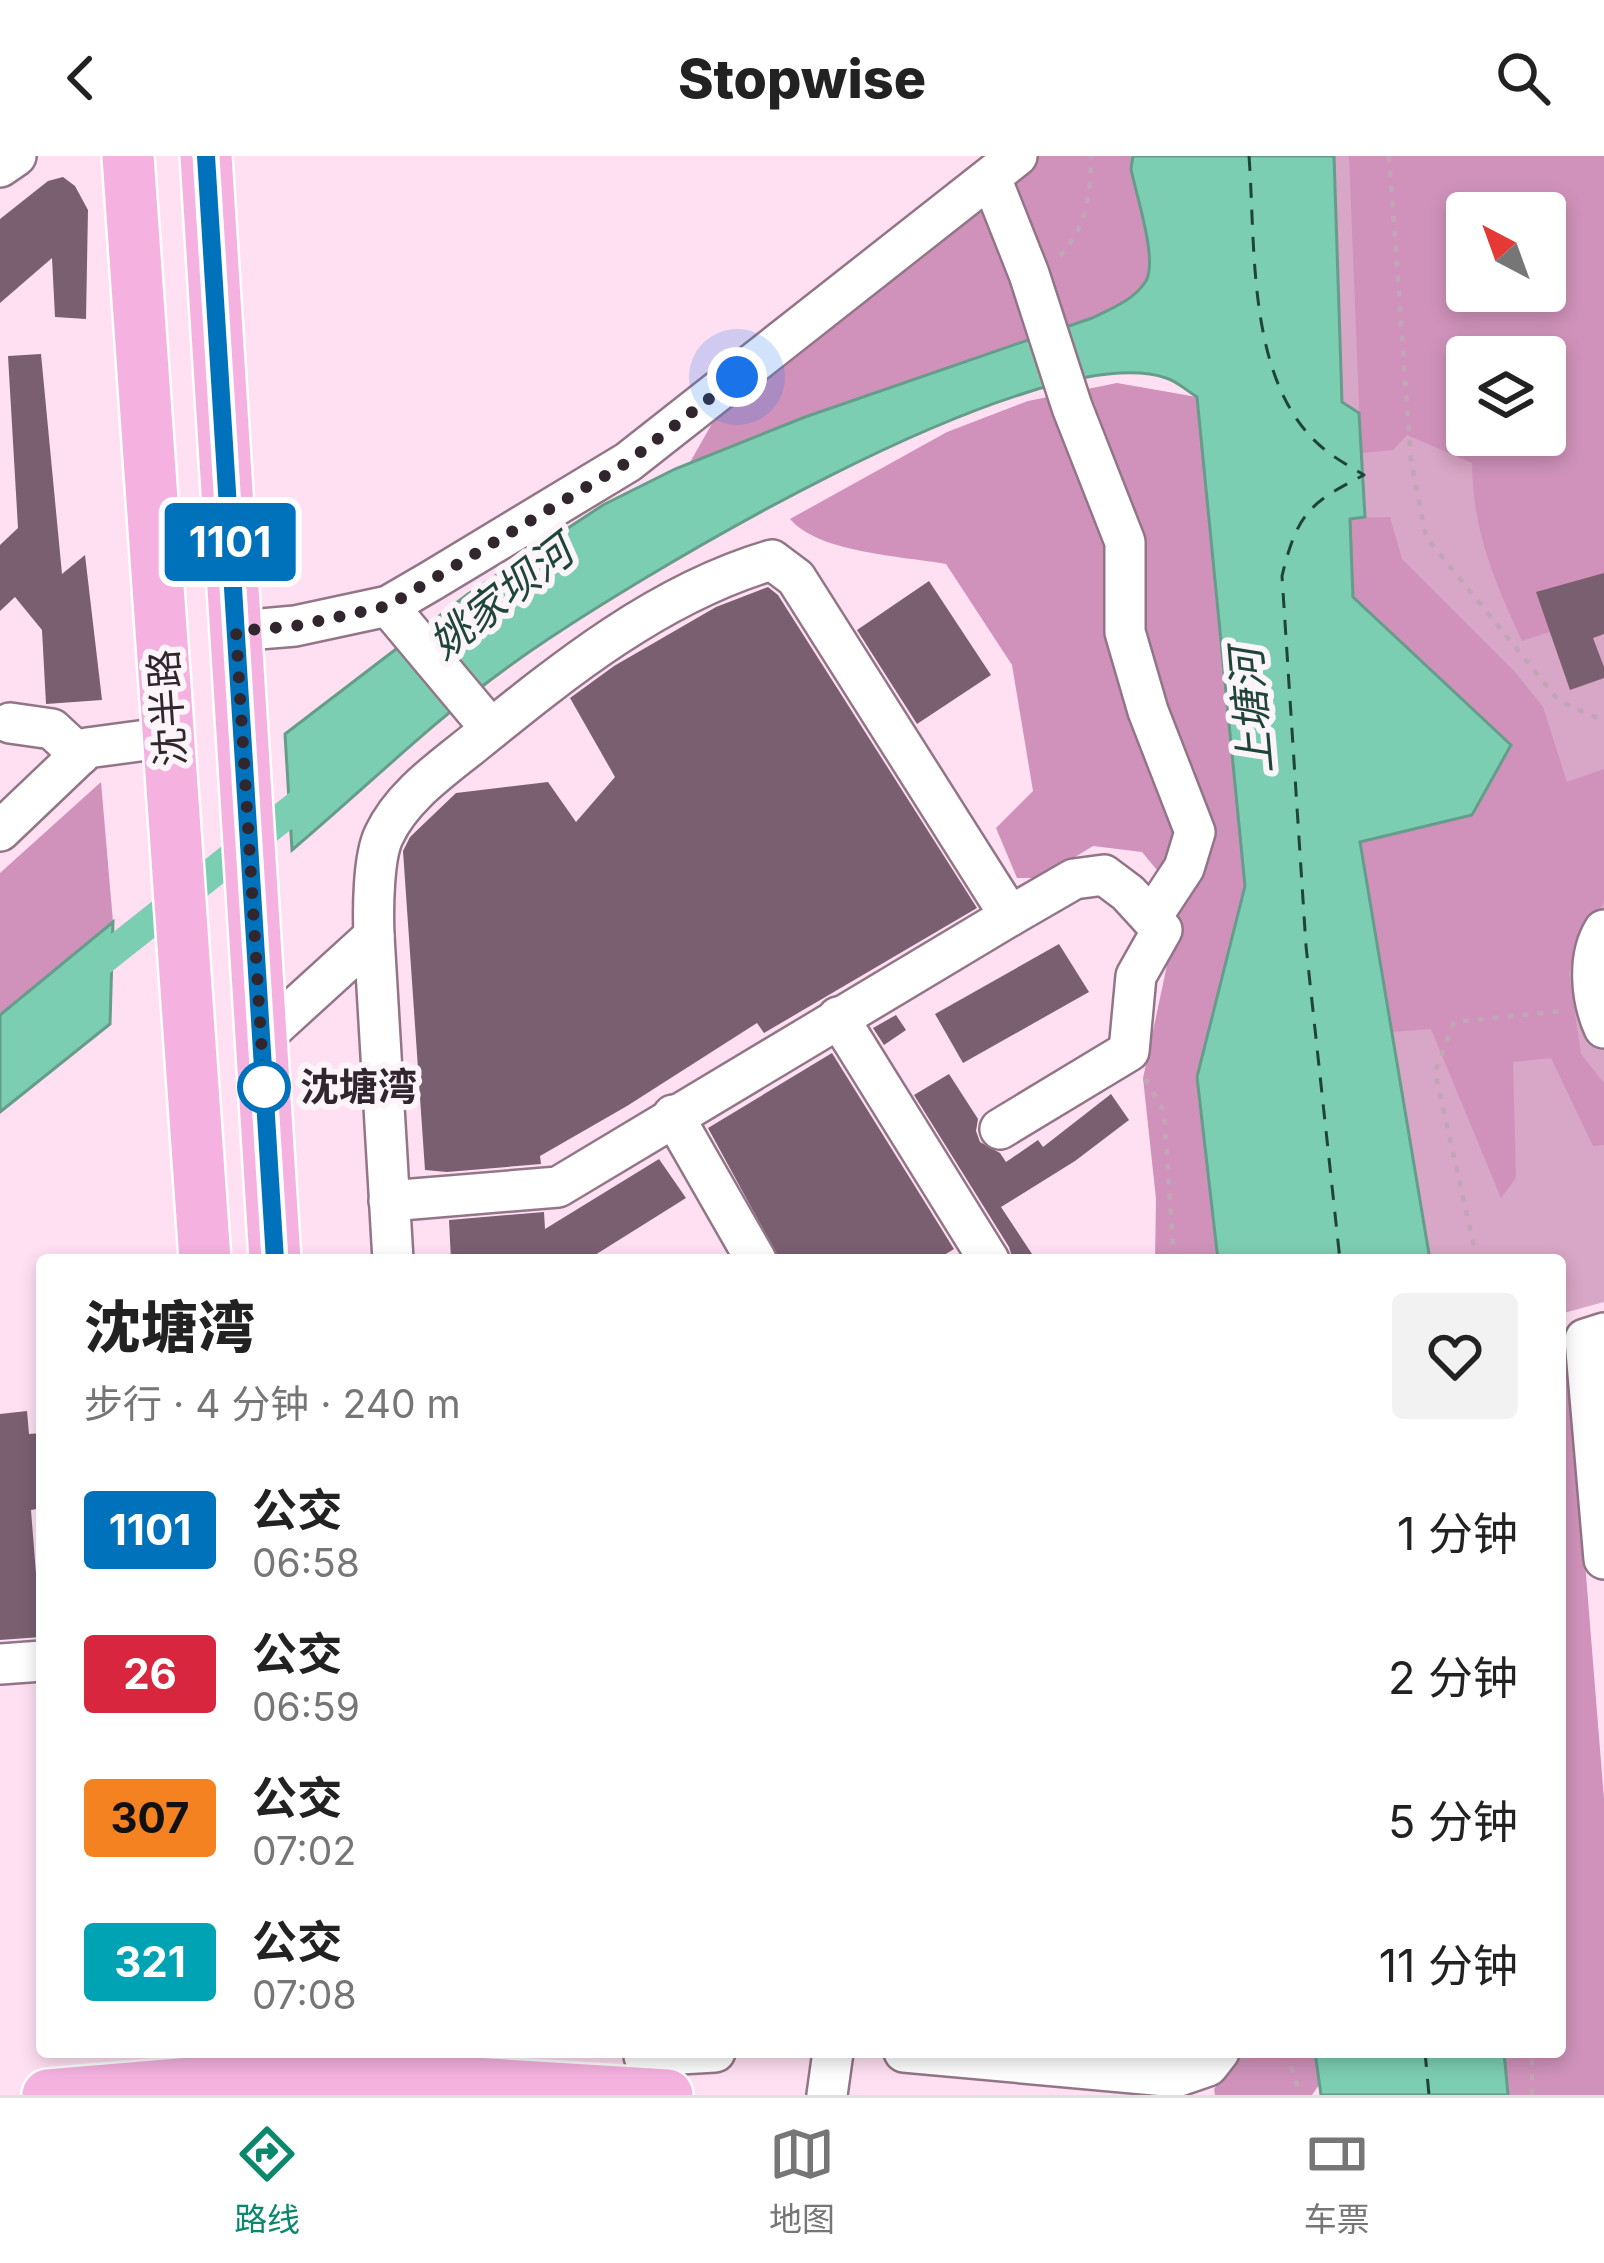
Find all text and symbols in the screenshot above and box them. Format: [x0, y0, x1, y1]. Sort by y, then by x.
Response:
icon: back [48, 45, 114, 111]
icon: search [1490, 45, 1556, 111]
text: Stopwise [678, 46, 926, 111]
north arrow [1446, 192, 1566, 312]
map controls [1446, 192, 1566, 456]
button: layers [1446, 336, 1566, 456]
your location [707, 347, 767, 407]
line badge: 1101 [146, 503, 314, 581]
text: 1101 [189, 516, 271, 567]
water label: 姚家坝河 [419, 520, 588, 668]
water label: 上塘河 [1219, 639, 1281, 776]
street label: 沈半路 [139, 648, 194, 768]
marker: 沈塘湾 [239, 1062, 289, 1112]
place label: 沈塘湾 [300, 1063, 417, 1110]
text: 沈塘湾 [84, 1293, 255, 1362]
button: heart [1392, 1293, 1518, 1419]
text: 步行 · 4 分钟 · 240 m [84, 1380, 461, 1427]
text: 公交 [252, 1482, 342, 1537]
text: 1101 [109, 1504, 191, 1555]
text: 1 分钟 [1397, 1506, 1518, 1561]
text: 06:58 [252, 1539, 360, 1586]
text: 公交 [252, 1626, 342, 1681]
text: 26 [123, 1648, 177, 1699]
text: 2 分钟 [1388, 1650, 1518, 1705]
text: 06:59 [252, 1683, 360, 1730]
text: 公交 [252, 1770, 342, 1825]
text: 307 [110, 1792, 190, 1843]
text: 5 分钟 [1388, 1794, 1518, 1849]
text: 07:02 [252, 1827, 356, 1874]
text: 公交 [252, 1914, 342, 1969]
text: 321 [114, 1936, 186, 1987]
text: 11 分钟 [1379, 1938, 1518, 1993]
text: 07:08 [252, 1971, 357, 2018]
tab: 路线 [234, 2121, 300, 2241]
tab: 地图 [769, 2121, 835, 2241]
tab: 车票 [1304, 2121, 1370, 2241]

